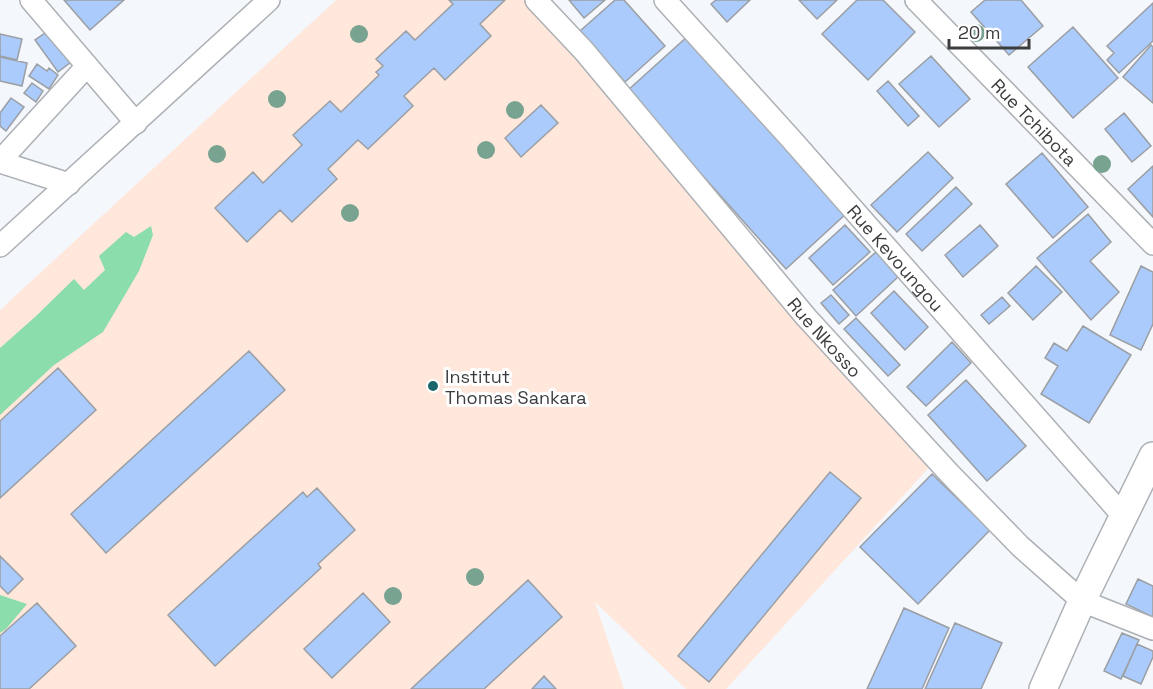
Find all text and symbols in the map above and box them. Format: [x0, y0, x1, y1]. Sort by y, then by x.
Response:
scale bar [949, 12, 1028, 50]
text: 20 m [958, 21, 1001, 44]
street label: Rue Tchibota [987, 73, 1082, 171]
street label: Rue Kevoungou [843, 200, 949, 316]
street label: Rue Nkosso [783, 292, 867, 382]
place label: Institut Thomas Sankara [445, 365, 587, 409]
marker: Institut Thomas Sankara [426, 379, 440, 393]

